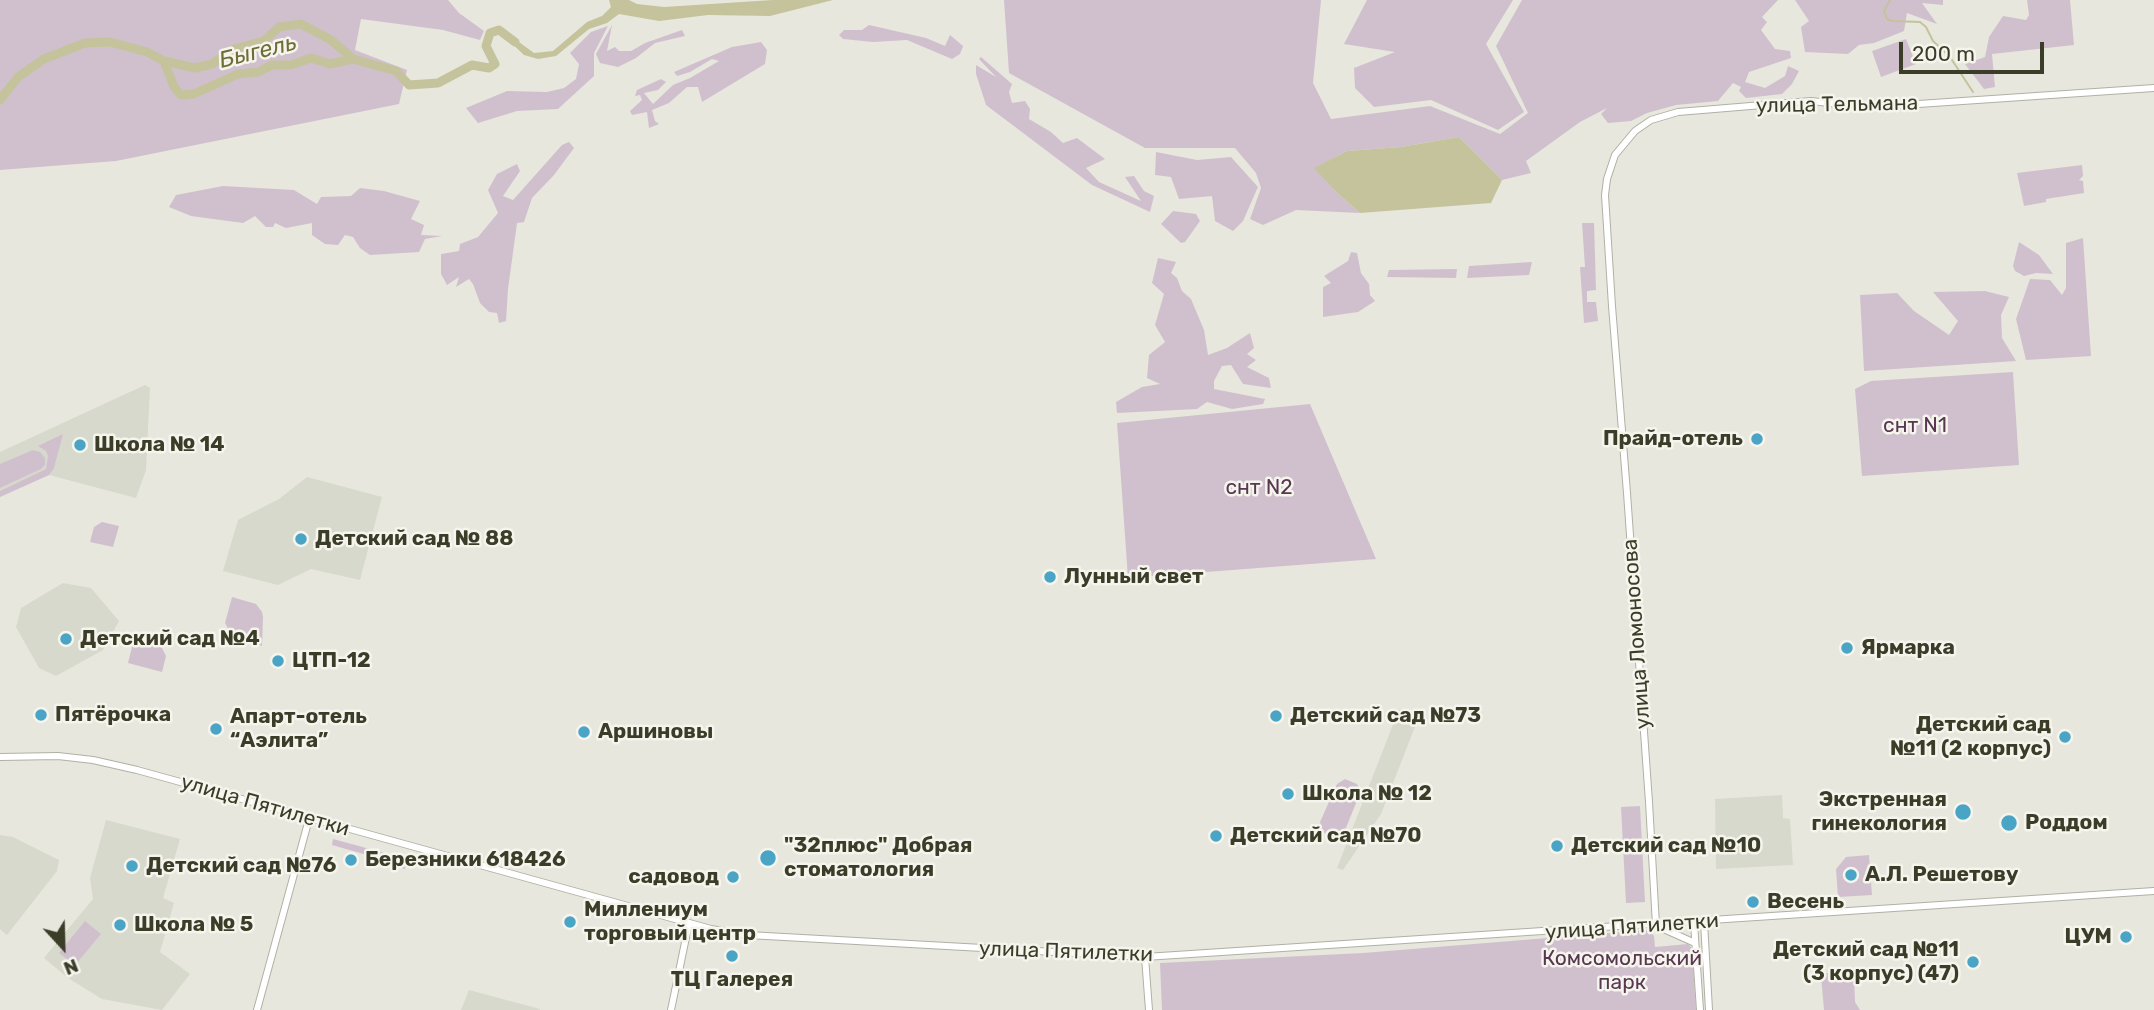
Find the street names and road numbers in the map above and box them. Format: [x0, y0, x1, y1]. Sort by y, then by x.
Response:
street label: улица Тельмана [1756, 91, 1918, 119]
street label: улица Ломоносова [1618, 538, 1656, 730]
street label: улица Пятилетки [178, 770, 352, 842]
street label: улица Пятилетки [1544, 908, 1720, 946]
street label: улица Пятилетки [978, 936, 1154, 968]

